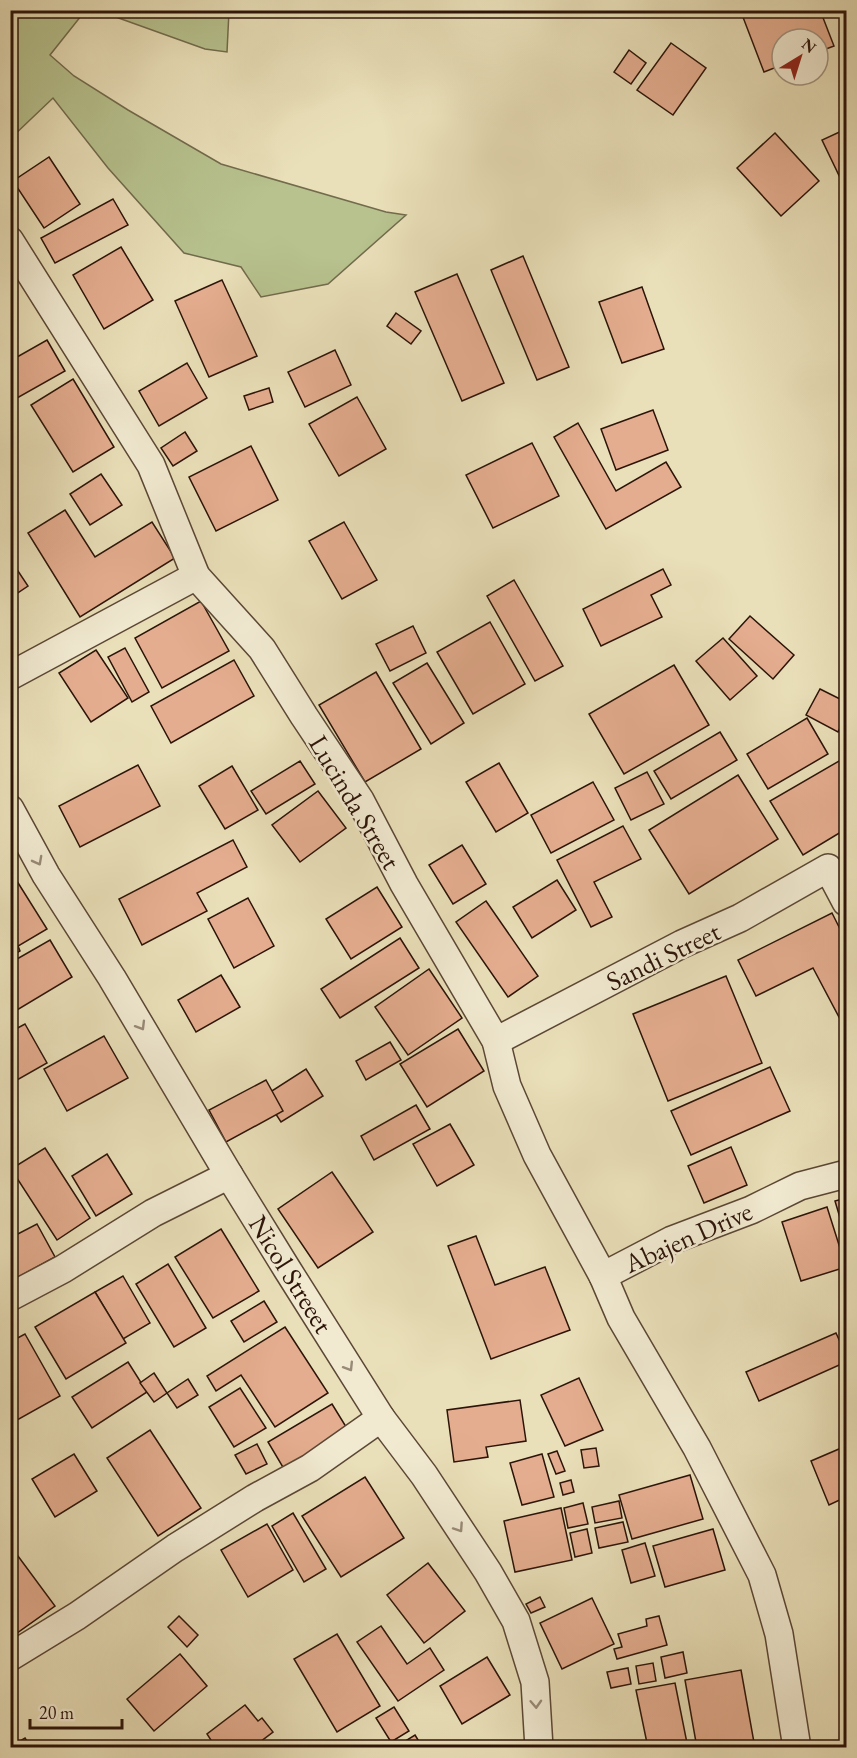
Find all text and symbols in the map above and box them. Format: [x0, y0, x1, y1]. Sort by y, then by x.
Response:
north arrow [770, 27, 830, 87]
text: N [797, 33, 821, 58]
street label: Lucinda Street [301, 728, 409, 876]
one-way arrow [31, 854, 42, 865]
street label: Sandi Street [600, 913, 726, 999]
one-way arrow [133, 1020, 145, 1030]
street label: Abajen Drive [618, 1193, 757, 1281]
street label: Nicol Streeet [241, 1208, 341, 1340]
one-way arrow [342, 1361, 354, 1371]
one-way arrow [452, 1521, 463, 1532]
scale bar [30, 1692, 122, 1730]
one-way arrow [530, 1699, 543, 1708]
text: 20 m [39, 1701, 74, 1724]

